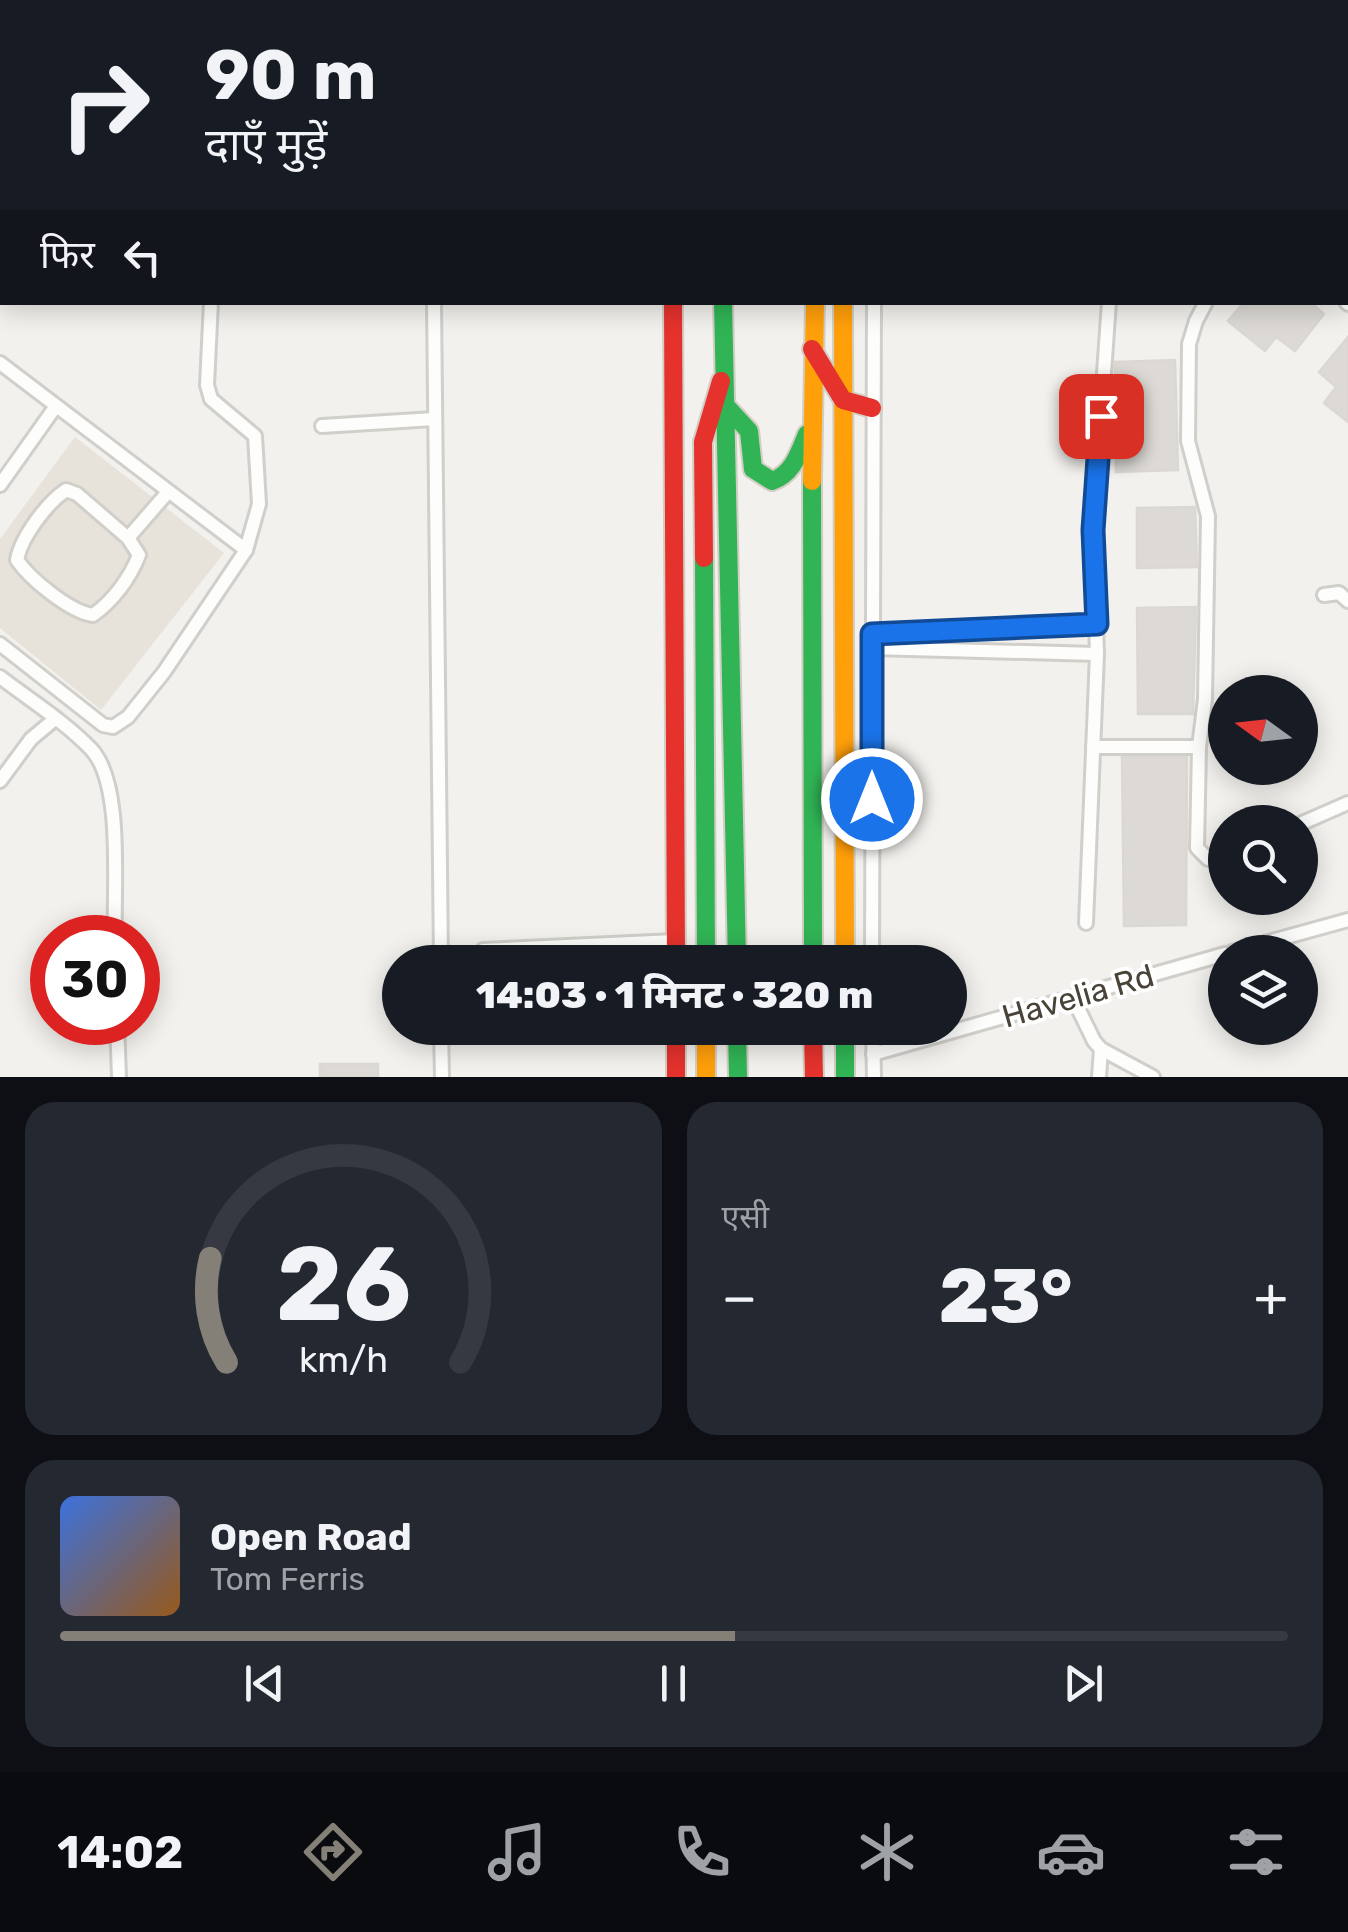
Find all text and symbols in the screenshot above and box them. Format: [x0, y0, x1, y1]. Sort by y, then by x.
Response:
text: 90 m [205, 34, 377, 117]
icon: right [40, 40, 170, 170]
text: दाएँ मुड़ें [205, 118, 327, 171]
icon: left [115, 230, 170, 285]
text: फिर [40, 232, 95, 278]
pin [1059, 374, 1144, 459]
icon: arrive [1074, 389, 1129, 444]
north arrow [1208, 675, 1318, 785]
map controls [1208, 675, 1318, 1045]
position arrow [820, 747, 924, 851]
button: search [1208, 805, 1318, 915]
speed limit sign: 30 [30, 915, 160, 1045]
button: layers [1208, 935, 1318, 1045]
street label: Havelia Rd [998, 956, 1158, 1036]
text: 14:03 · 1 मिनट · 320 m [476, 972, 873, 1018]
text: एसी [722, 1198, 769, 1236]
text: 26 [276, 1223, 411, 1346]
text: 23° [939, 1252, 1072, 1341]
text: − [722, 1265, 757, 1330]
text: + [1254, 1265, 1288, 1330]
text: km/h [299, 1339, 388, 1381]
text: Open Road [210, 1514, 412, 1560]
text: Tom Ferris [210, 1560, 365, 1598]
icon: previous [237, 1656, 292, 1711]
icon: pause [646, 1656, 701, 1711]
icon: next [1056, 1656, 1111, 1711]
icon: directions [298, 1817, 368, 1887]
icon: music [482, 1817, 552, 1887]
icon: phone [667, 1817, 737, 1887]
icon: climate [852, 1817, 922, 1887]
icon: car [1036, 1817, 1106, 1887]
icon: filters [1221, 1817, 1291, 1887]
text: 14:02 [57, 1826, 183, 1879]

